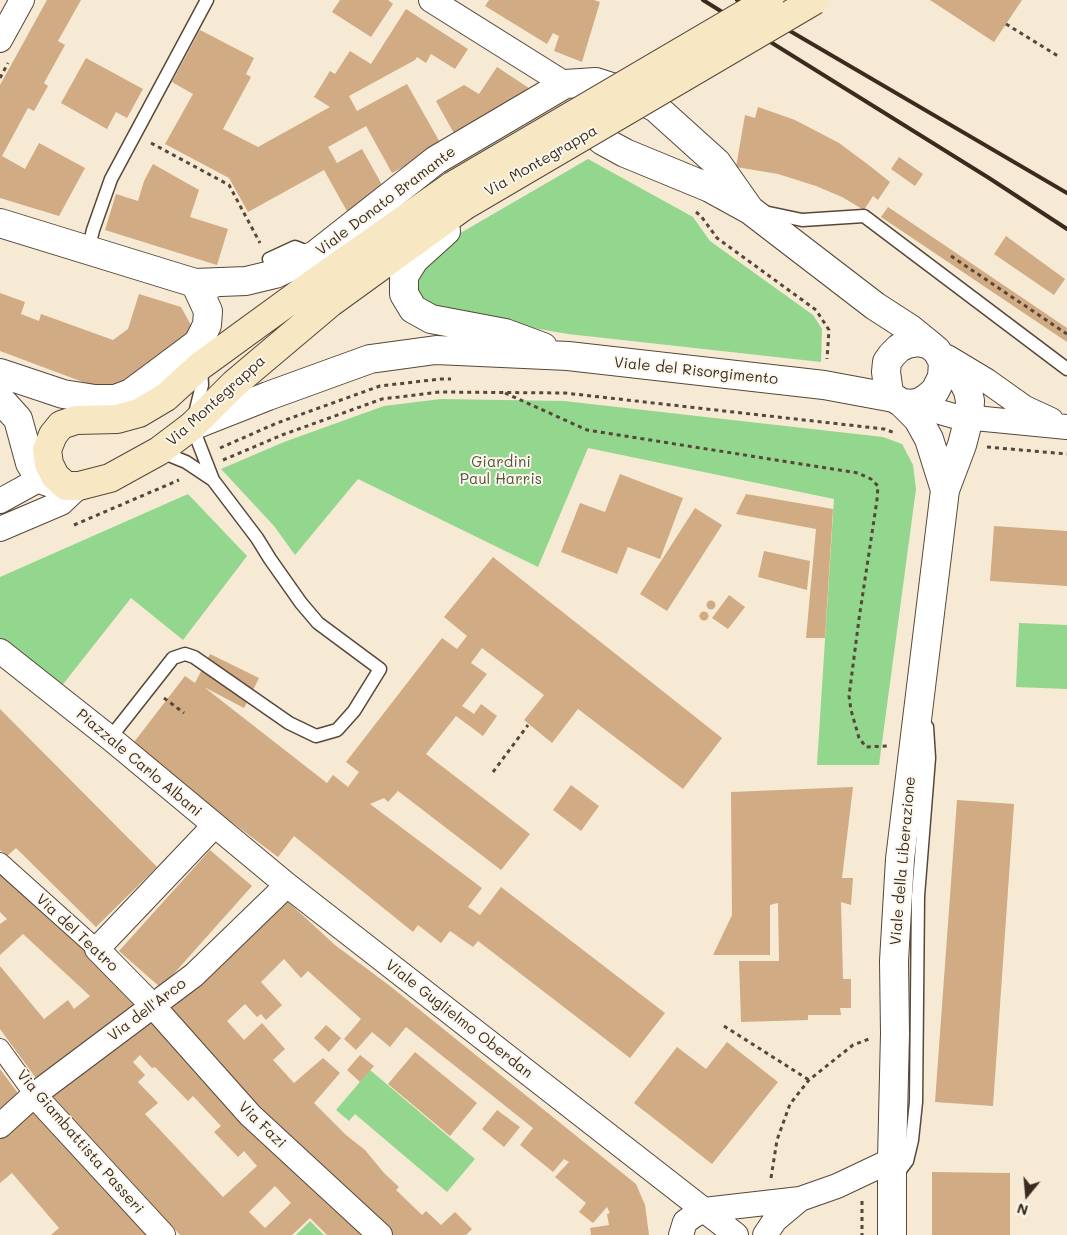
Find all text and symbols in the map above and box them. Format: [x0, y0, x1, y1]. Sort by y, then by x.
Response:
street label: Via Montegrappa [482, 121, 600, 201]
street label: Viale Donato Bramante [313, 143, 459, 259]
street label: Via Montegrappa [163, 352, 269, 450]
street label: Viale del Risorgimento [613, 353, 779, 389]
park label: Giardini Paul Harris [460, 453, 542, 488]
street label: Piazzale Carlo Albani [73, 705, 205, 821]
street label: Viale della Liberazione [887, 776, 919, 946]
street label: Via del Teatro [32, 890, 122, 976]
street label: Viale Guglielmo Oberdan [382, 956, 536, 1082]
street label: Via dell'Arco [104, 975, 190, 1045]
street label: Via Giambattista Passeri [13, 1066, 147, 1218]
street label: Via Fazi [235, 1098, 289, 1152]
north arrow [1002, 1170, 1052, 1220]
text: N [1015, 1199, 1030, 1220]

